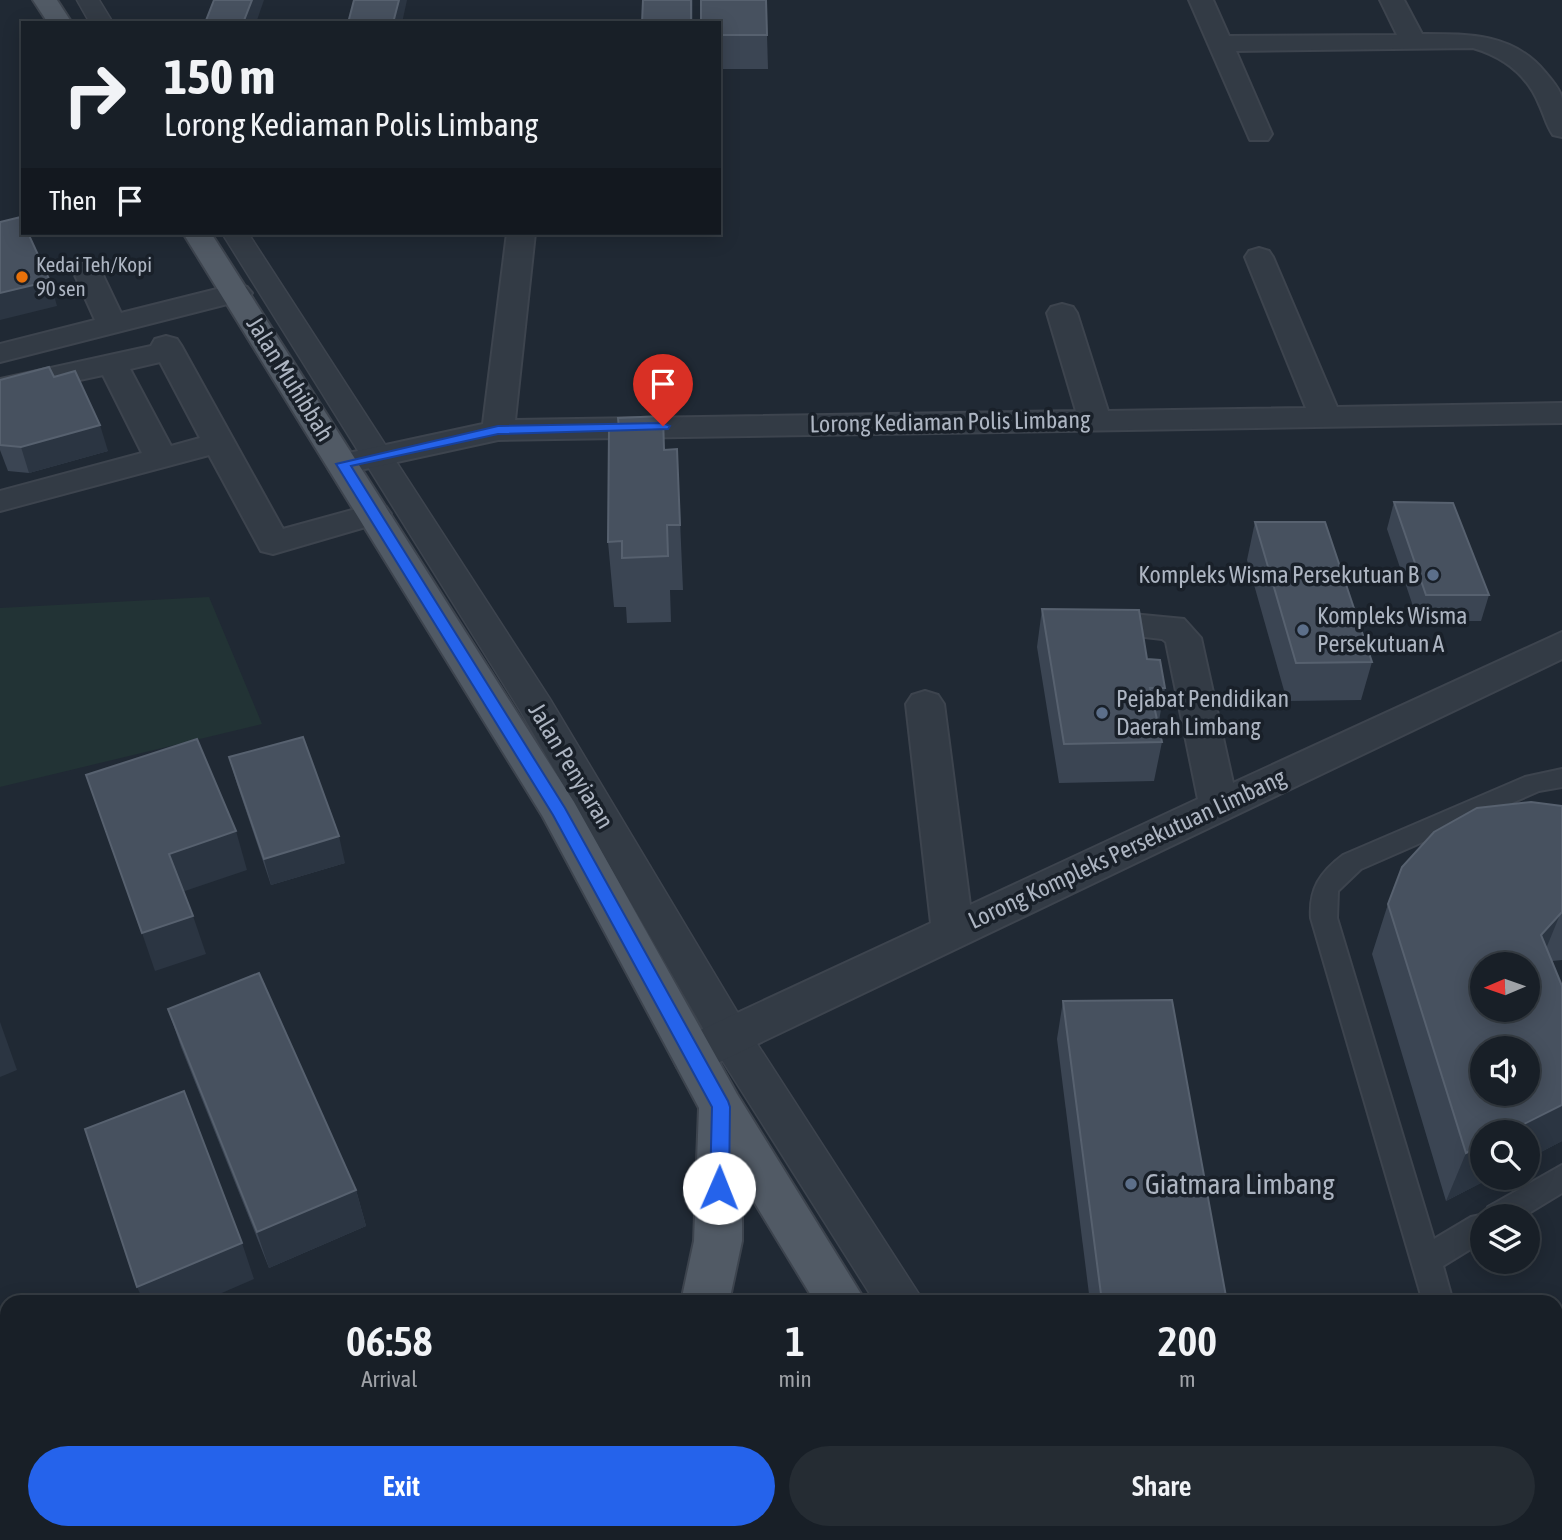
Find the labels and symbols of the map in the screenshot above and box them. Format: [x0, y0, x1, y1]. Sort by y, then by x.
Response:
place label: Kedai Teh/Kopi 90 sen [36, 252, 152, 300]
marker: Kedai Teh/Kopi 90 sen [14, 269, 30, 285]
street label: Jalan Muhibbah [241, 312, 339, 446]
pin [633, 354, 693, 426]
street label: Lorong Kediaman Polis Limbang [809, 406, 1091, 437]
place label: Kompleks Wisma Persekutuan B [1138, 561, 1420, 588]
marker: Kompleks Wisma Persekutuan B [1425, 567, 1441, 583]
place label: Kompleks Wisma Persekutuan A [1317, 602, 1467, 657]
marker: Kompleks Wisma Persekutuan A [1295, 622, 1311, 638]
place label: Pejabat Pendidikan Daerah Limbang [1116, 685, 1289, 740]
street label: Jalan Penyiaran [523, 698, 619, 833]
marker: Pejabat Pendidikan Daerah Limbang [1094, 705, 1110, 721]
street label: Lorong Kompleks Persekutuan Limbang [964, 763, 1290, 934]
north arrow [1470, 952, 1540, 1022]
position arrow [682, 1151, 756, 1225]
place label: Giatmara Limbang [1145, 1168, 1334, 1200]
marker: Giatmara Limbang [1123, 1176, 1139, 1192]

